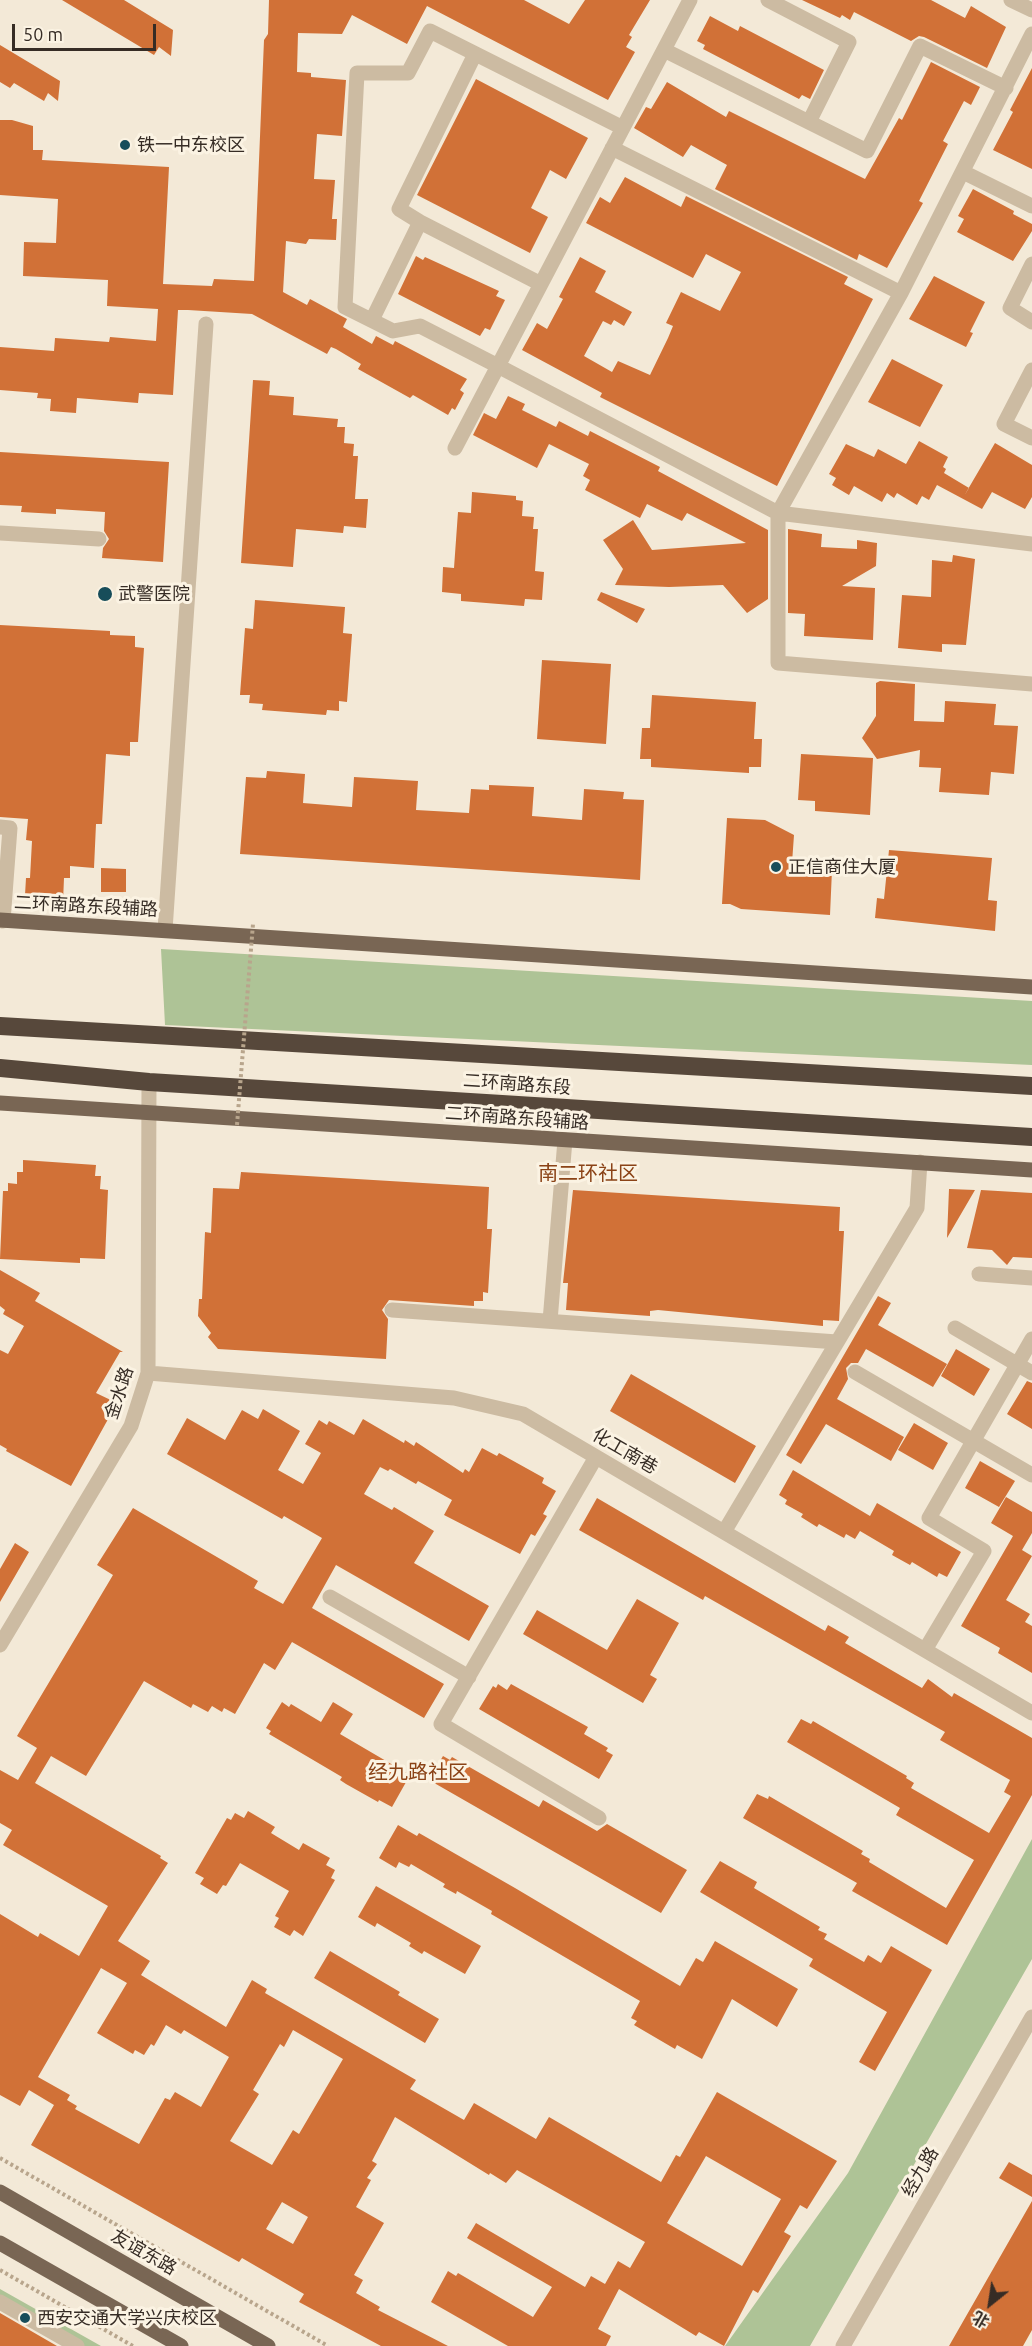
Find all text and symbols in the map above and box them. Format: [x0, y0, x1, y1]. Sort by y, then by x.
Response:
scale bar [15, 12, 159, 50]
text: 50 m [23, 24, 63, 44]
place label: 铁一中东校区 [137, 134, 245, 156]
marker: 铁一中东校区 [118, 138, 132, 152]
place label: 武警医院 [118, 583, 190, 605]
marker: 武警医院 [96, 585, 114, 603]
place label: 正信商住大厦 [788, 856, 896, 878]
marker: 正信商住大厦 [769, 860, 783, 874]
street label: 二环南路东段辅路 [14, 891, 158, 921]
street label: 二环南路东段 [462, 1069, 572, 1099]
street label: 二环南路东段辅路 [444, 1102, 590, 1134]
district label: 南二环社区 [538, 1161, 638, 1185]
street label: 金水路 [100, 1364, 138, 1422]
street label: 化工南巷 [588, 1424, 662, 1478]
district label: 经九路社区 [368, 1760, 468, 1784]
street label: 经九路 [897, 2143, 943, 2201]
street label: 友谊东路 [107, 2225, 181, 2279]
north arrow [960, 2274, 1020, 2334]
place label: 西安交通大学兴庆校区 [37, 2307, 217, 2329]
text: 北 [970, 2308, 992, 2331]
marker: 西安交通大学兴庆校区 [18, 2311, 32, 2325]

